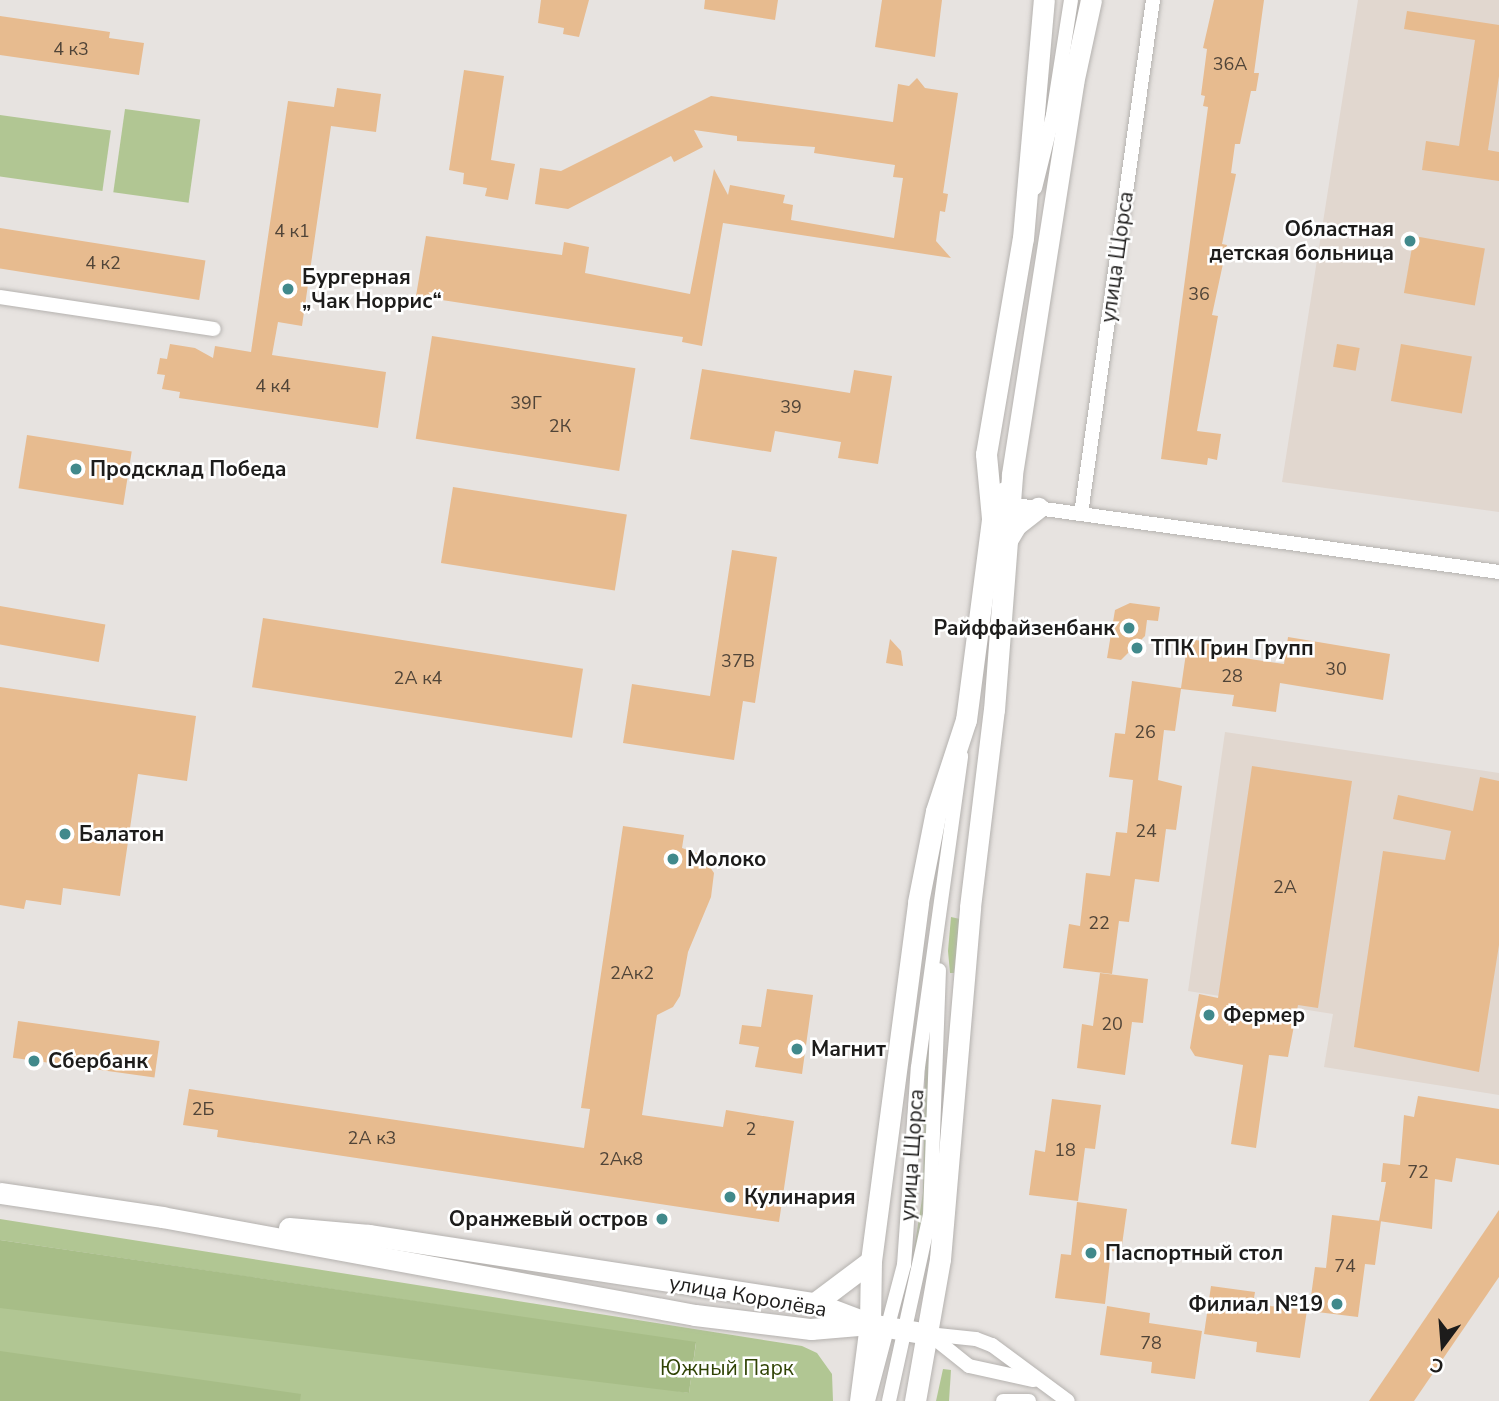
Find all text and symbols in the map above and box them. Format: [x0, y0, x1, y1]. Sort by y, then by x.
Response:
house number: 4 к3 [53, 38, 89, 60]
house number: 36А [1213, 53, 1247, 75]
street label: улица Щорса [1095, 190, 1139, 324]
place label: Областная детская больница [1209, 216, 1394, 266]
house number: 4 к1 [274, 220, 310, 242]
marker: Областная детская больница [1400, 231, 1420, 251]
house number: 4 к2 [85, 252, 121, 274]
place label: Бургерная „Чак Норрис“ [302, 264, 442, 314]
marker: Бургерная „Чак Норрис“ [280, 281, 296, 297]
house number: 36 [1188, 283, 1210, 305]
house number: 4 к4 [255, 375, 291, 397]
house number: 39Г [510, 392, 542, 414]
house number: 39 [780, 396, 802, 418]
house number: 2К [549, 415, 571, 437]
place label: Продсклад Победа [90, 456, 287, 482]
marker: Продсклад Победа [68, 461, 84, 477]
place label: Райффайзенбанк [933, 615, 1115, 641]
marker: Райффайзенбанк [1121, 620, 1137, 636]
place label: ТПК Грин Групп [1151, 635, 1314, 661]
marker: ТПК Грин Групп [1129, 640, 1145, 656]
house number: 37В [721, 650, 755, 672]
house number: 30 [1325, 658, 1347, 680]
house number: 28 [1221, 665, 1243, 687]
house number: 2А к4 [394, 667, 442, 689]
house number: 26 [1134, 721, 1156, 743]
house number: 24 [1135, 820, 1157, 842]
place label: Балатон [79, 821, 164, 847]
marker: Балатон [57, 826, 73, 842]
place label: Молоко [687, 846, 766, 872]
marker: Молоко [665, 851, 681, 867]
house number: 2А [1273, 876, 1297, 898]
house number: 22 [1088, 912, 1110, 934]
house number: 2Ак2 [610, 962, 654, 984]
place label: Фермер [1223, 1002, 1305, 1028]
marker: Фермер [1201, 1007, 1217, 1023]
house number: 20 [1101, 1013, 1123, 1035]
place label: Магнит [811, 1036, 886, 1062]
marker: Магнит [789, 1041, 805, 1057]
place label: Сбербанк [48, 1048, 148, 1074]
marker: Сбербанк [26, 1053, 42, 1069]
street label: улица Щорса [895, 1088, 929, 1222]
house number: 2Б [192, 1098, 214, 1120]
house number: 2 [746, 1118, 756, 1140]
house number: 2А к3 [348, 1127, 396, 1149]
house number: 18 [1054, 1139, 1076, 1161]
house number: 2Ак8 [599, 1148, 643, 1170]
house number: 72 [1407, 1161, 1429, 1183]
place label: Кулинария [744, 1184, 855, 1210]
marker: Кулинария [722, 1189, 738, 1205]
place label: Оранжевый остров [449, 1206, 648, 1232]
marker: Оранжевый остров [654, 1211, 670, 1227]
place label: Паспортный стол [1105, 1240, 1283, 1266]
marker: Паспортный стол [1083, 1245, 1099, 1261]
house number: 74 [1334, 1255, 1356, 1277]
street label: улица Королёва [667, 1270, 829, 1322]
place label: Филиал №19 [1188, 1291, 1323, 1317]
marker: Филиал №19 [1329, 1296, 1345, 1312]
north arrow [1408, 1310, 1478, 1380]
house number: 78 [1140, 1332, 1162, 1354]
text: С [1427, 1351, 1447, 1379]
park label: Южный Парк [660, 1355, 794, 1381]

